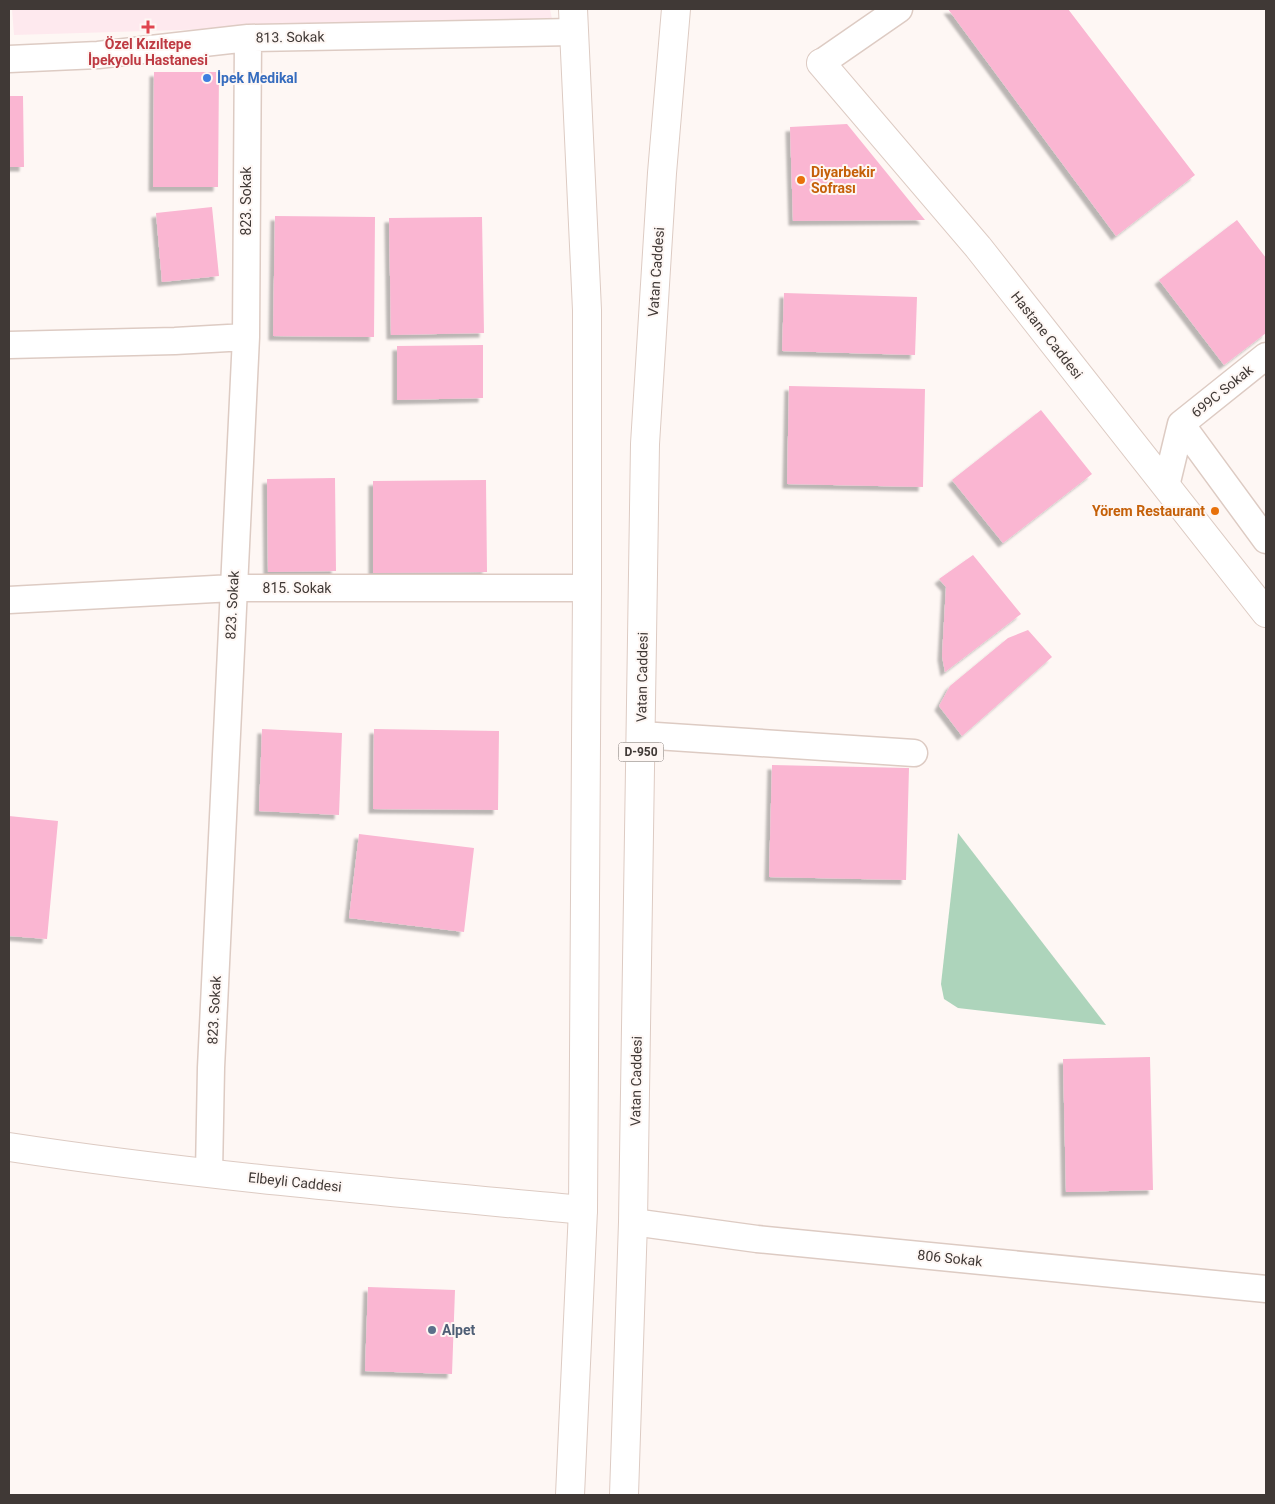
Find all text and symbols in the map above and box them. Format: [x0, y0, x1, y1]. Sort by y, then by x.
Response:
marker: Özel Kızıltepe İpekyolu Hastanesi [141, 20, 155, 34]
street label: 813. Sokak [255, 28, 325, 46]
place label: Özel Kızıltepe İpekyolu Hastanesi [88, 36, 208, 68]
place label: İpek Medikal [217, 70, 298, 86]
marker: İpek Medikal [201, 72, 213, 84]
place label: Diyarbekir Sofrası [811, 164, 875, 196]
street label: 823. Sokak [238, 166, 254, 235]
marker: Diyarbekir Sofrası [795, 174, 807, 186]
street label: Vatan Caddesi [645, 226, 667, 318]
street label: Hastane Caddesi [1008, 288, 1086, 382]
street label: 699C Sokak [1188, 361, 1257, 421]
place label: Yörem Restaurant [1092, 503, 1205, 519]
marker: Yörem Restaurant [1209, 505, 1221, 517]
street label: 823. Sokak [222, 569, 242, 640]
street label: 815. Sokak [263, 580, 332, 596]
street label: Vatan Caddesi [633, 632, 651, 722]
road number: D-950 [618, 742, 664, 762]
street label: 823. Sokak [204, 974, 224, 1045]
street label: Vatan Caddesi [627, 1036, 645, 1126]
street label: Elbeyli Caddesi [247, 1169, 343, 1195]
street label: 806 Sokak [917, 1247, 984, 1269]
place label: Alpet [442, 1322, 476, 1338]
marker: Alpet [426, 1324, 438, 1336]

